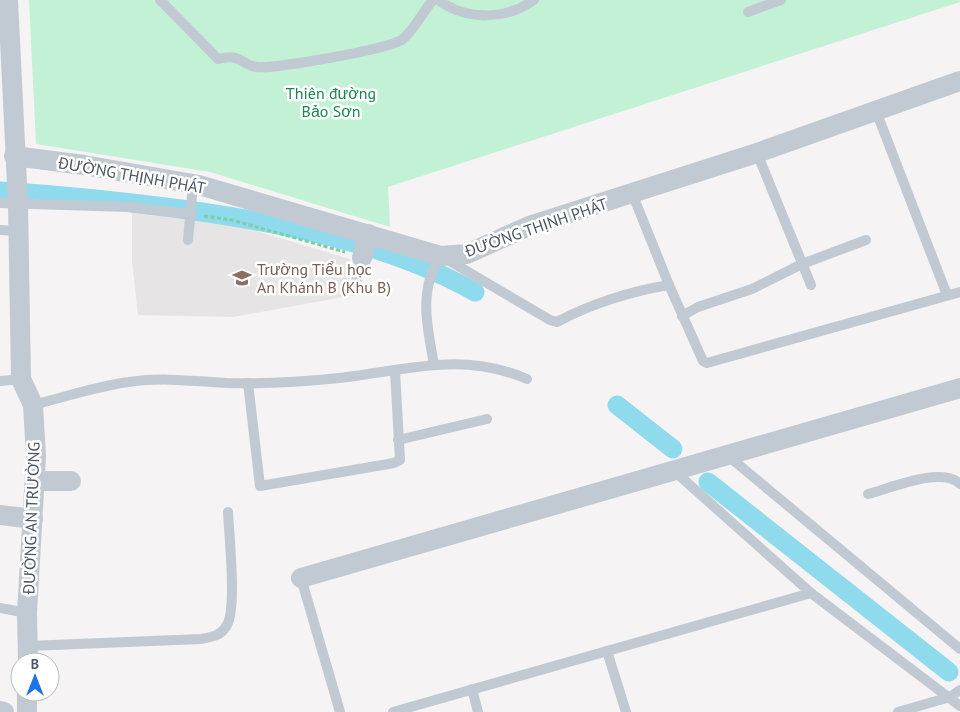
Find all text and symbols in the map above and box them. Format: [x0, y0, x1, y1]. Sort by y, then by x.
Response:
park label: Thiên đường Bảo Sơn [286, 83, 376, 121]
street label: ĐƯỜNG THỊNH PHÁT [56, 152, 207, 198]
street label: ĐƯỜNG THỊNH PHÁT [461, 193, 610, 261]
place label: Trường Tiểu học An Khánh B (Khu B) [257, 259, 391, 297]
school or university icon: Trường Tiểu học An Khánh B (Khu B) [231, 267, 253, 289]
street label: ĐƯỜNG AN TRƯỜNG [18, 441, 44, 596]
north arrow [10, 652, 60, 702]
text: B [31, 655, 39, 673]

